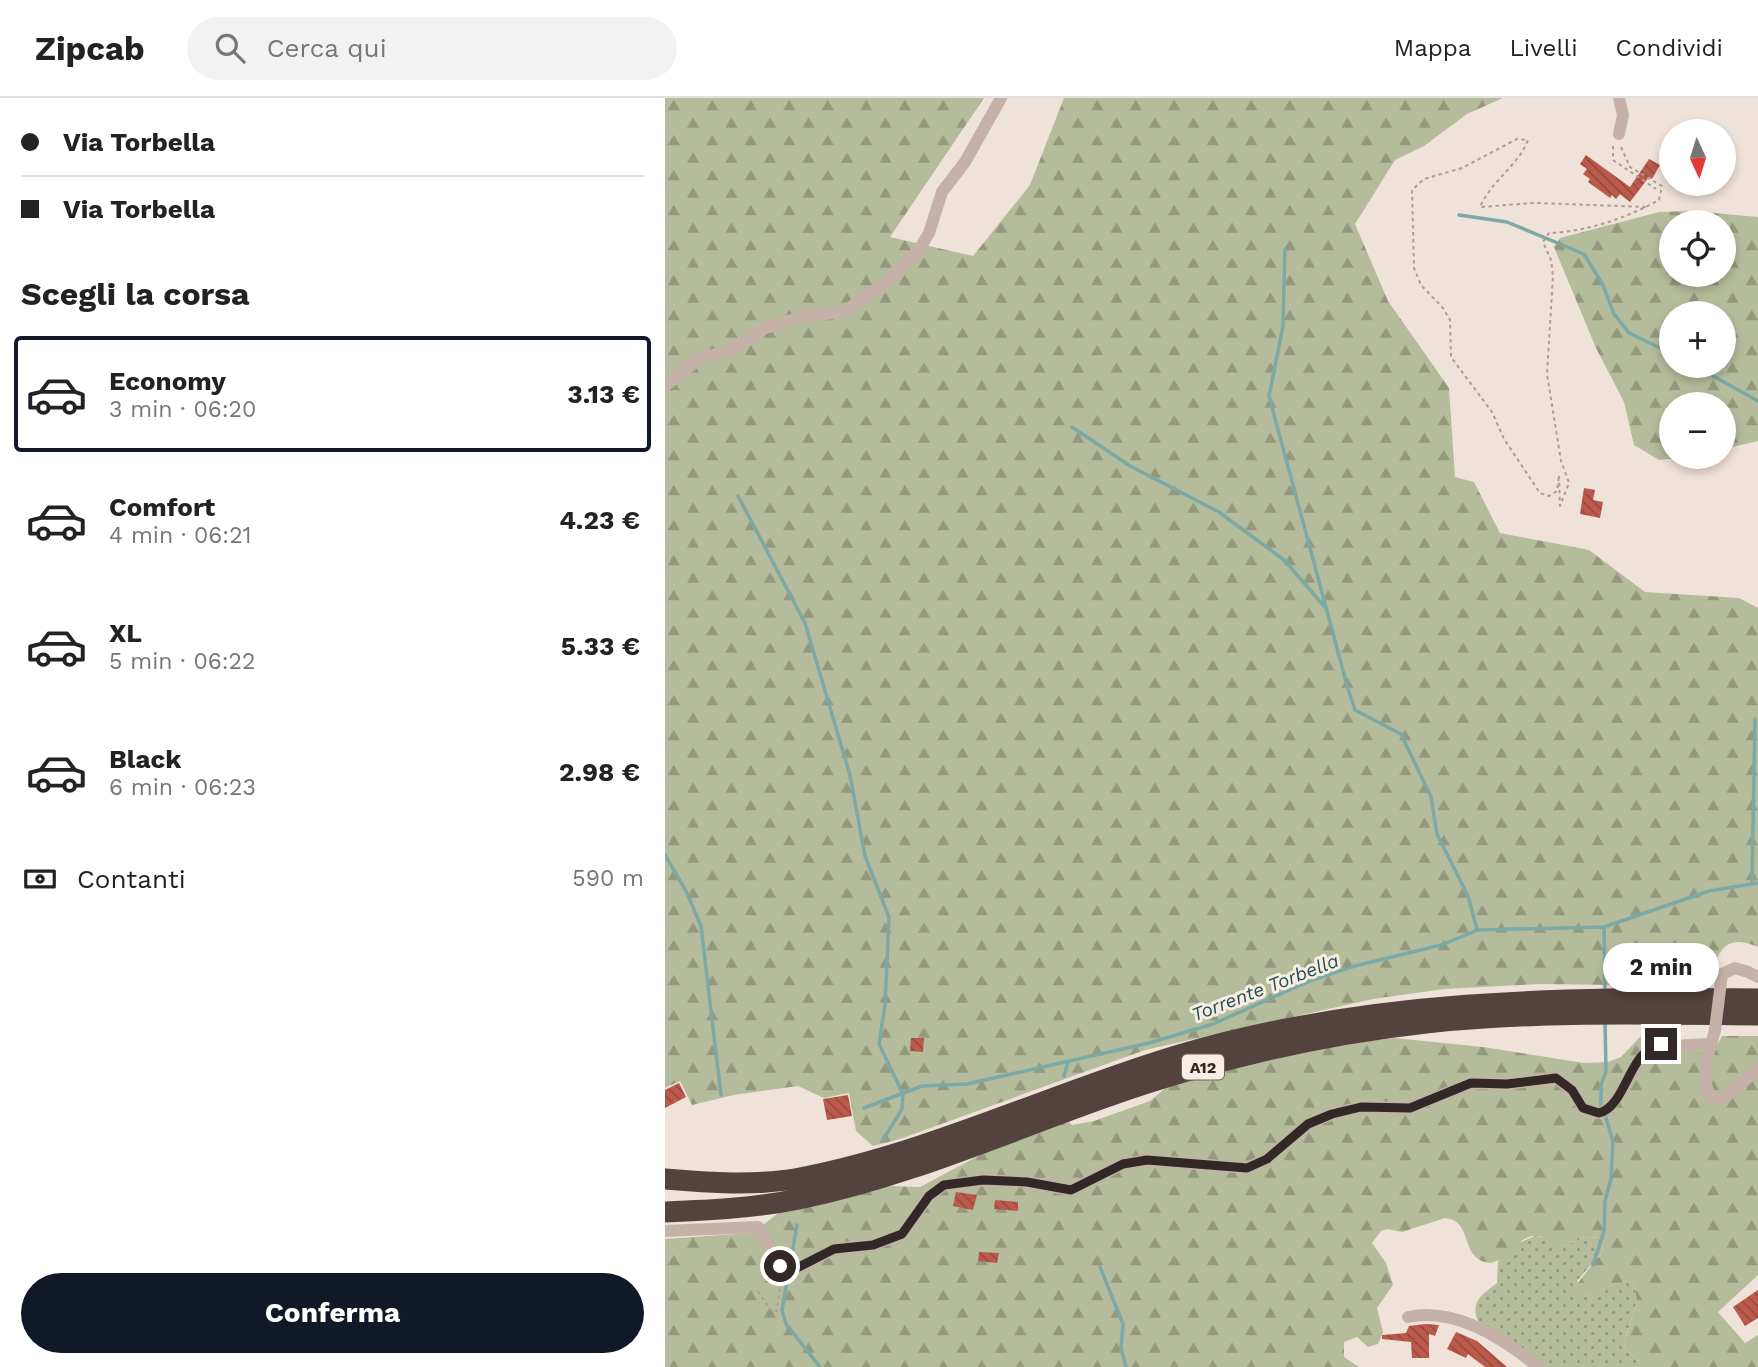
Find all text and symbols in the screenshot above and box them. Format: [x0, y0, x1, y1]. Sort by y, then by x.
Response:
search box [187, 17, 677, 80]
text: Zipcab [35, 29, 145, 68]
icon: search [211, 29, 249, 67]
text: Cerca qui [267, 33, 387, 63]
text: Mappa [1394, 34, 1471, 62]
text: Livelli [1509, 34, 1578, 62]
text: Condividi [1616, 34, 1723, 62]
north arrow [1659, 119, 1736, 196]
map controls [1659, 119, 1736, 469]
text: Via Torbella [63, 127, 215, 157]
text: Via Torbella [63, 194, 215, 224]
button: locate [1659, 210, 1736, 287]
text: Scegli la corsa [21, 275, 250, 313]
button: + [1659, 301, 1736, 378]
icon: car [25, 363, 88, 426]
text: Economy [109, 366, 226, 396]
text: 3.13 € [567, 379, 640, 409]
button: − [1659, 392, 1736, 469]
text: 3 min · 06:20 [109, 396, 256, 423]
icon: car [25, 489, 88, 552]
text: Comfort [109, 492, 215, 522]
text: 4.23 € [559, 505, 640, 535]
text: 4 min · 06:21 [109, 522, 252, 549]
icon: car [25, 615, 88, 678]
text: XL [109, 618, 142, 648]
text: 5.33 € [561, 631, 640, 661]
text: 5 min · 06:22 [109, 648, 255, 675]
icon: car [25, 741, 88, 804]
text: Black [109, 744, 181, 774]
text: 2.98 € [559, 757, 640, 787]
text: 6 min · 06:23 [109, 774, 256, 801]
icon: cash [21, 860, 59, 898]
text: Contanti [77, 864, 186, 894]
text: 590 m [572, 865, 644, 892]
callout: 2 min [1603, 942, 1719, 992]
water label: Torrente Torbella [1188, 949, 1342, 1026]
text: 2 min [1630, 954, 1692, 981]
route end [1645, 1028, 1677, 1060]
road number: A12 [1182, 1054, 1224, 1079]
route start [764, 1250, 796, 1282]
button: Conferma [21, 1273, 644, 1353]

